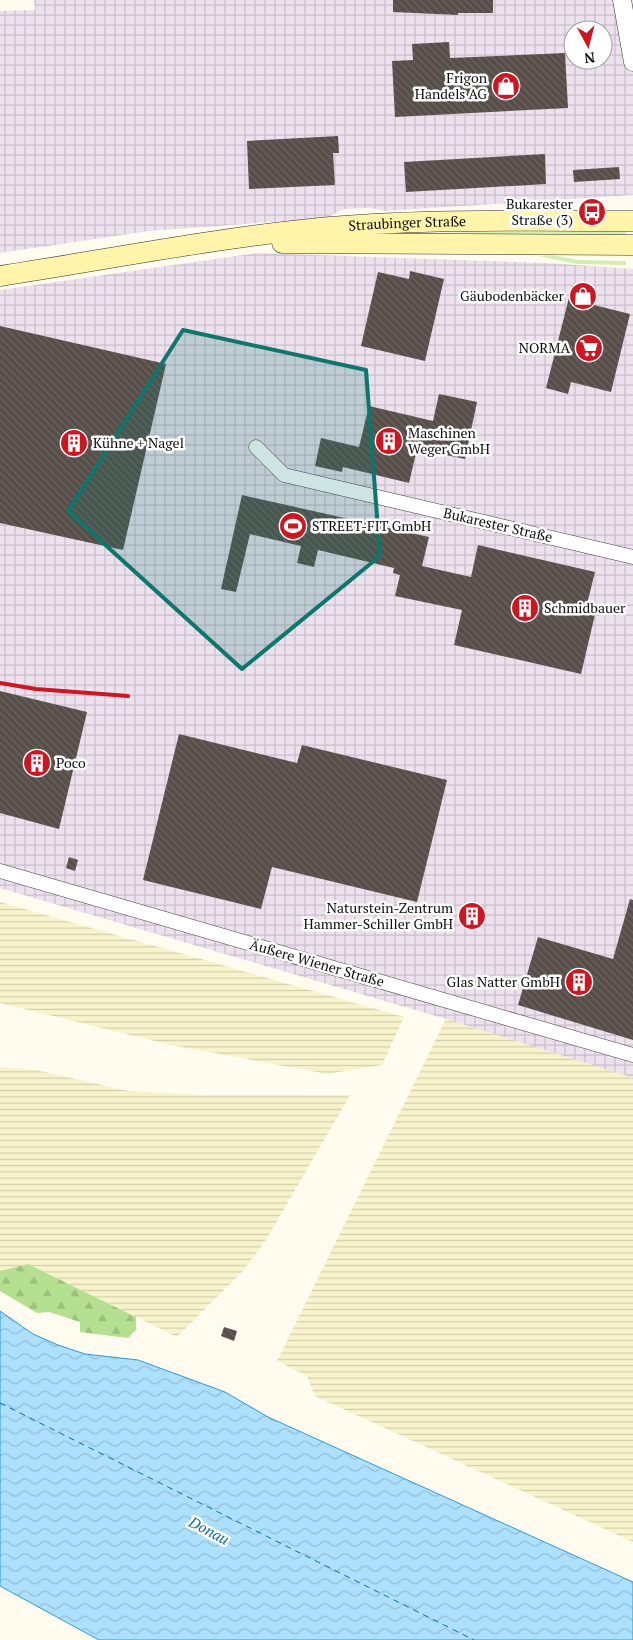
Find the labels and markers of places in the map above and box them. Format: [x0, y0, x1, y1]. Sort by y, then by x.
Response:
place label: Frigon Handels AG [415, 68, 488, 103]
shop icon: Frigon Handels AG [491, 71, 521, 101]
place label: Bukarester Straße (3) [506, 194, 574, 229]
bus stop icon: Bukarester Straße (3) [577, 197, 607, 227]
shop icon: Gäubodenbäcker [568, 281, 598, 311]
place label: Gäubodenbäcker [460, 286, 565, 305]
supermarket icon: NORMA [574, 333, 604, 363]
place label: NORMA [519, 338, 570, 357]
place label: Maschinen Weger GmbH [408, 423, 490, 458]
building icon: Maschinen Weger GmbH [374, 426, 404, 456]
building icon: Kühne + Nagel [59, 428, 89, 458]
place label: Kühne + Nagel [93, 433, 184, 452]
sports icon: STREET-FIT GmbH [278, 511, 308, 541]
place label: STREET-FIT GmbH [312, 516, 431, 535]
building icon: Schmidbauer [510, 593, 540, 623]
place label: Schmidbauer [544, 598, 626, 617]
building icon: Poco [22, 748, 52, 778]
place label: Poco [56, 753, 86, 772]
place label: Naturstein-Zentrum Hammer-Schiller GmbH [304, 898, 453, 933]
building icon: Naturstein-Zentrum Hammer-Schiller GmbH [457, 901, 487, 931]
building icon: Glas Natter GmbH [564, 967, 594, 997]
place label: Glas Natter GmbH [447, 972, 560, 991]

